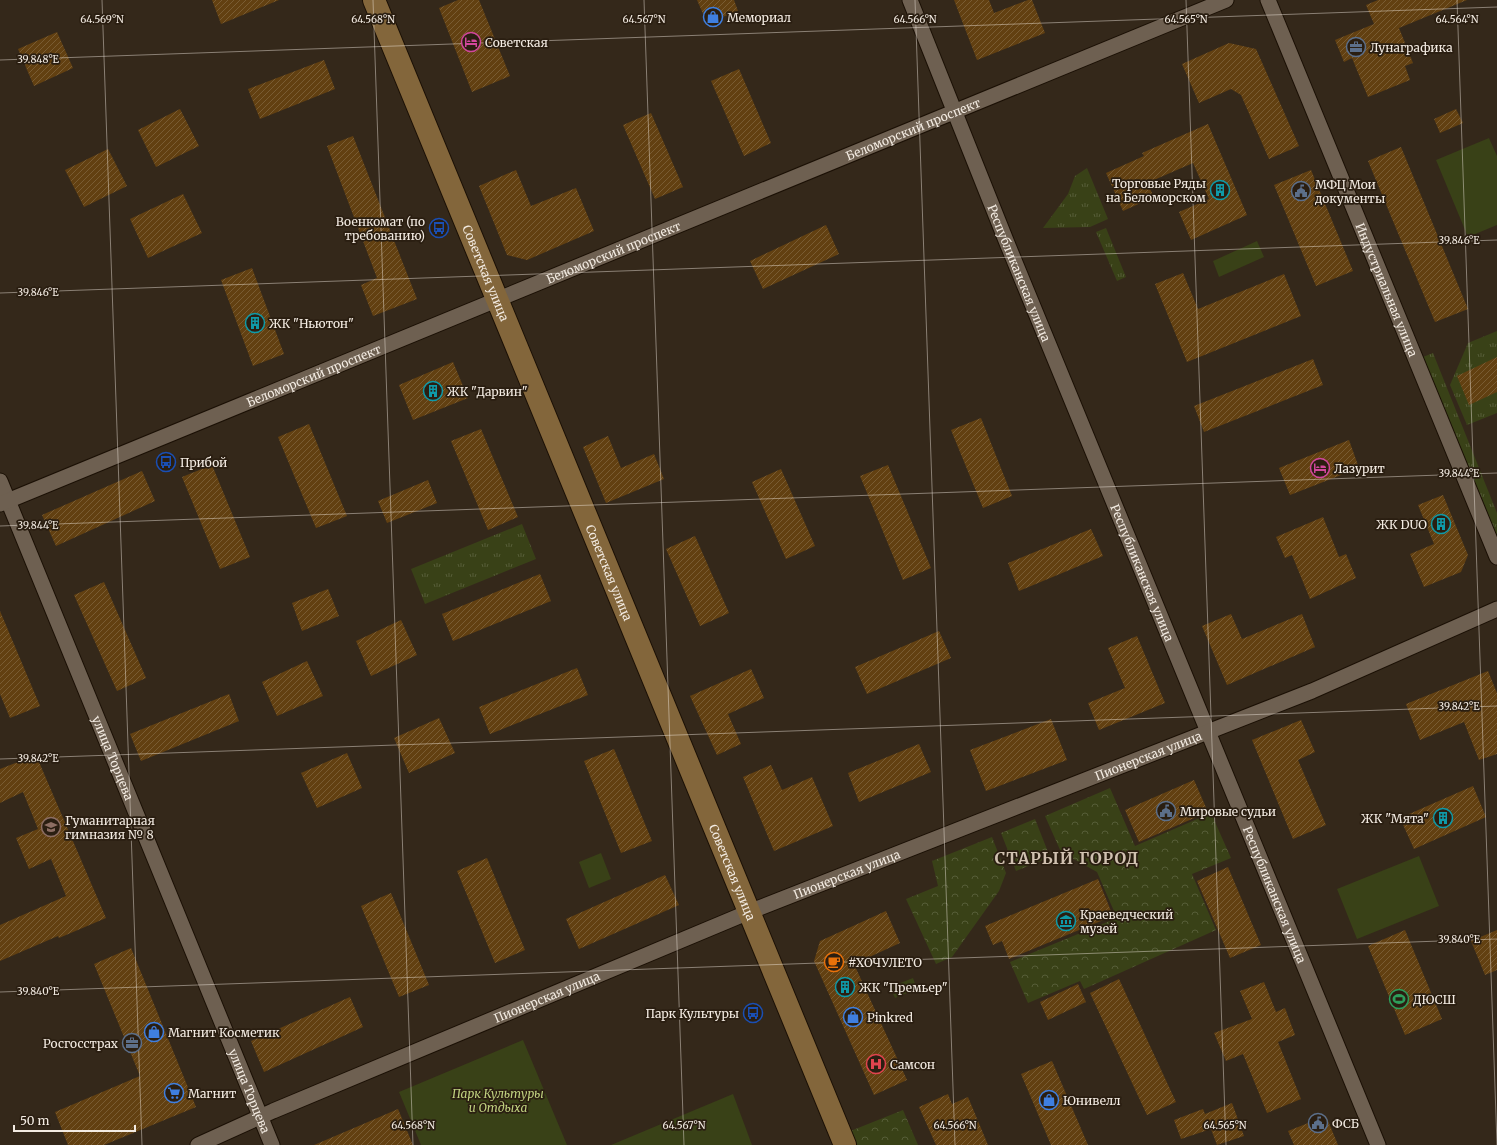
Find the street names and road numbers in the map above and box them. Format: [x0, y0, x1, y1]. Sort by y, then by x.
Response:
street label: Беломорский проспект [843, 94, 982, 163]
street label: Республиканская улица [985, 202, 1054, 344]
street label: Беломорский проспект [544, 218, 683, 286]
street label: Индустриальная улица [1353, 220, 1421, 359]
street label: Советская улица [460, 223, 513, 324]
street label: Беломорский проспект [244, 341, 383, 409]
street label: Республиканская улица [1108, 502, 1178, 644]
street label: Советская улица [583, 522, 636, 623]
street label: улица Торцева [89, 713, 138, 803]
street label: Пионерская улица [1092, 727, 1204, 783]
street label: Советская улица [706, 822, 759, 923]
street label: Республиканская улица [1240, 824, 1310, 966]
street label: Пионерская улица [791, 846, 903, 901]
street label: Пионерская улица [491, 968, 602, 1025]
street label: улица Торцева [226, 1046, 274, 1136]

